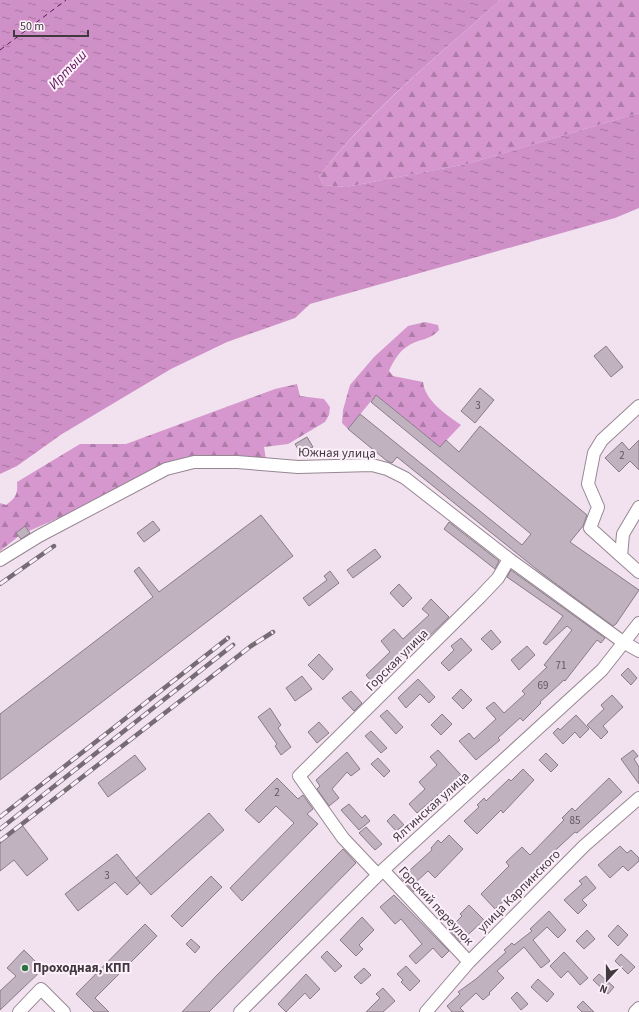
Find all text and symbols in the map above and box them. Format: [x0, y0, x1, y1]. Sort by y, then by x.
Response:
scale bar [14, 12, 88, 38]
text: 50 m [20, 18, 44, 35]
water label: Иртыш [44, 46, 92, 94]
house number: 3 [475, 398, 481, 413]
street label: Южная улица [298, 443, 376, 463]
house number: 2 [619, 448, 625, 463]
street label: Горская улица [362, 625, 432, 695]
house number: 71 [556, 658, 566, 673]
house number: 69 [538, 678, 548, 693]
street label: Ялтинская улица [389, 768, 473, 846]
house number: 2 [274, 785, 280, 800]
house number: 85 [570, 813, 580, 828]
street label: улица Карпинского [473, 845, 565, 937]
street label: Горский переулок [394, 862, 478, 950]
house number: 3 [104, 868, 110, 883]
place label: Проходная, КПП [33, 959, 130, 977]
north arrow [587, 960, 627, 1000]
marker: Проходная, КПП [20, 963, 30, 973]
text: N [597, 981, 610, 997]

